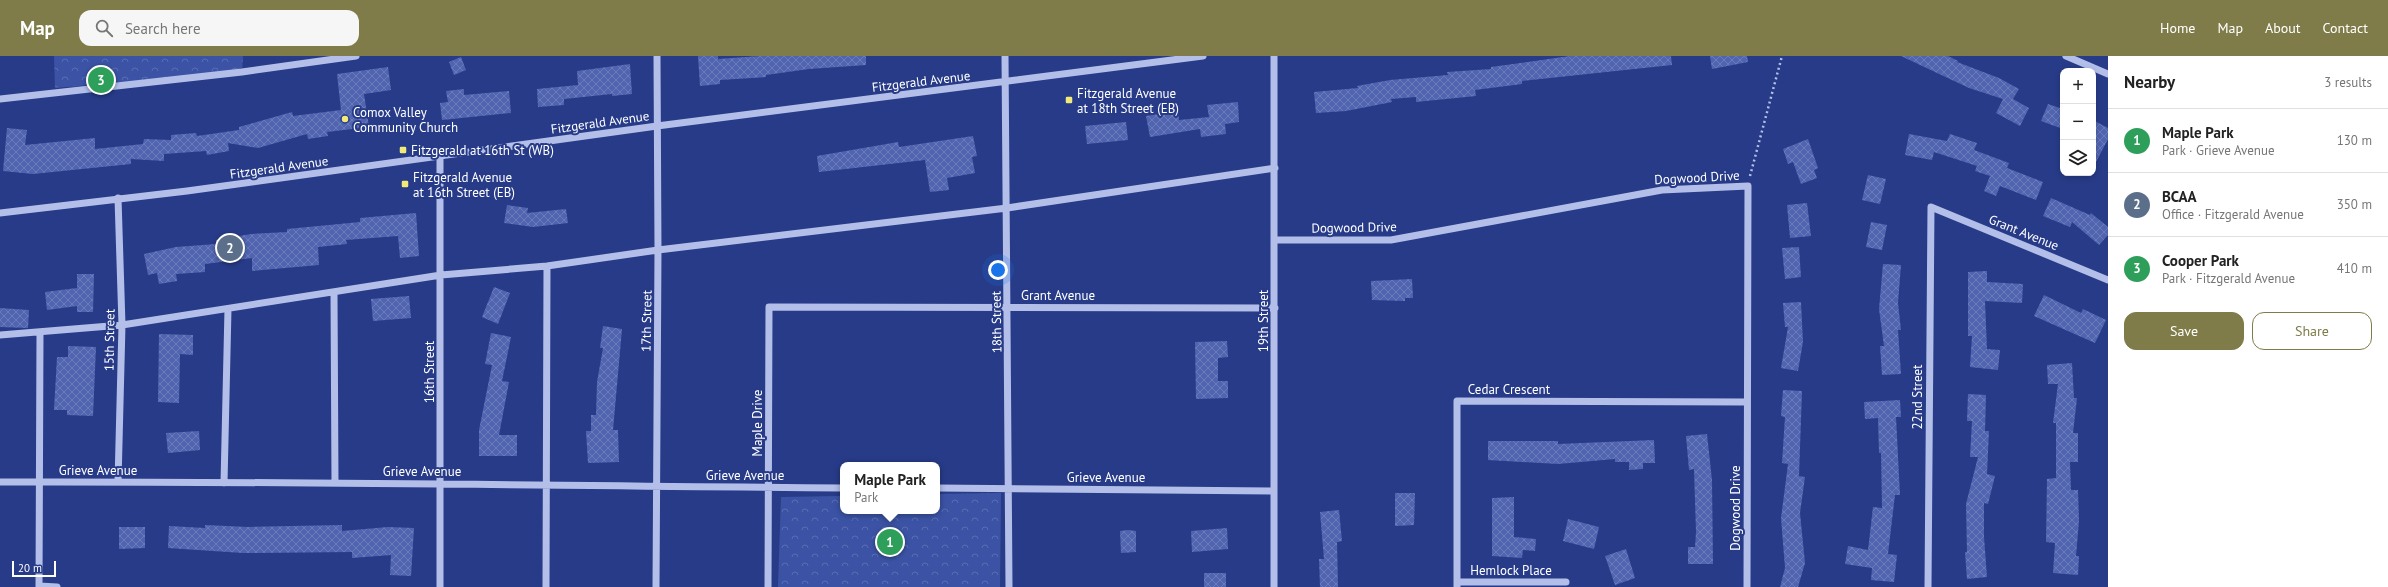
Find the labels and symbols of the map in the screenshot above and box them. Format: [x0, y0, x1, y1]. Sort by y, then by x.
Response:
pin: 3 [88, 65, 114, 95]
street label: Fitzgerald Avenue [871, 67, 971, 96]
place label: Fitzgerald Avenue at 18th Street (EB) [1077, 85, 1179, 117]
marker: Fitzgerald Avenue at 18th Street (EB) [1064, 95, 1074, 105]
place label: Comox Valley Community Church [353, 104, 458, 136]
street label: Fitzgerald Avenue [550, 107, 650, 138]
marker: Comox Valley Community Church [340, 114, 350, 124]
place label: Fitzgerald at 16th St (WB) [411, 142, 554, 159]
marker: Fitzgerald at 16th St (WB) [398, 145, 408, 155]
street label: Fitzgerald Avenue [229, 152, 329, 183]
street label: Dogwood Drive [1654, 167, 1740, 188]
place label: Fitzgerald Avenue at 16th Street (EB) [413, 169, 515, 201]
marker: Fitzgerald Avenue at 16th Street (EB) [400, 179, 410, 189]
street label: Grant Avenue [1986, 211, 2061, 254]
street label: Dogwood Drive [1311, 218, 1397, 237]
pin: 2 [217, 233, 243, 263]
your location [988, 260, 1008, 280]
street label: Grant Avenue [1021, 287, 1095, 304]
street label: 17th Street [637, 289, 656, 352]
street label: 19th Street [1255, 289, 1272, 352]
street label: 18th Street [987, 290, 1006, 353]
street label: 15th Street [100, 308, 119, 371]
street label: 16th Street [421, 340, 438, 403]
street label: 22nd Street [1909, 364, 1926, 429]
street label: Cedar Crescent [1468, 381, 1551, 398]
street label: Maple Drive [749, 390, 766, 456]
street label: Grieve Avenue [59, 462, 137, 479]
street label: Grieve Avenue [383, 463, 461, 480]
street label: Dogwood Drive [1727, 465, 1744, 551]
street label: Grieve Avenue [706, 467, 784, 484]
street label: Grieve Avenue [1067, 469, 1145, 486]
pin: 1 [877, 527, 903, 557]
scale bar [12, 559, 56, 578]
street label: Hemlock Place [1470, 562, 1552, 579]

